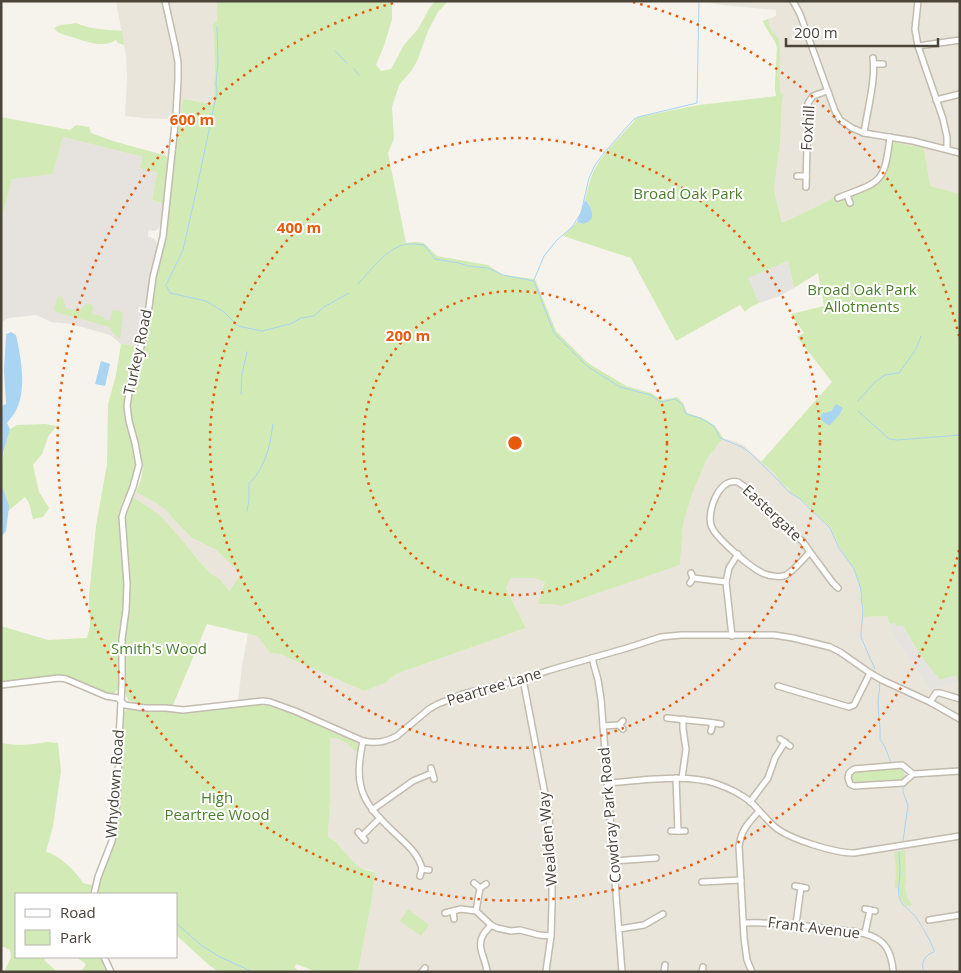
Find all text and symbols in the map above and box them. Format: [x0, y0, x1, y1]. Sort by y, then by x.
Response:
scale bar [786, 15, 938, 47]
text: 200 m [794, 22, 838, 42]
street label: Foxhill [795, 105, 819, 151]
text: 600 m [170, 109, 214, 129]
park label: Broad Oak Park [633, 183, 743, 203]
text: 400 m [277, 217, 321, 237]
park label: Broad Oak Park Allotments [807, 279, 917, 316]
street label: Turkey Road [118, 307, 156, 396]
text: 200 m [386, 325, 430, 345]
centre of rings [506, 434, 524, 452]
street label: Eastergate [739, 480, 807, 545]
park label: Smith's Wood [111, 638, 207, 658]
street label: Peartree Lane [444, 662, 543, 710]
street label: Whydown Road [100, 729, 128, 839]
street label: Cowdray Park Road [593, 746, 625, 884]
park label: High Peartree Wood [164, 787, 270, 824]
street label: Wealden Way [533, 791, 561, 887]
legend [15, 893, 178, 958]
text: Road [60, 902, 96, 922]
street label: Frant Avenue [767, 911, 861, 943]
text: Park [60, 927, 91, 947]

